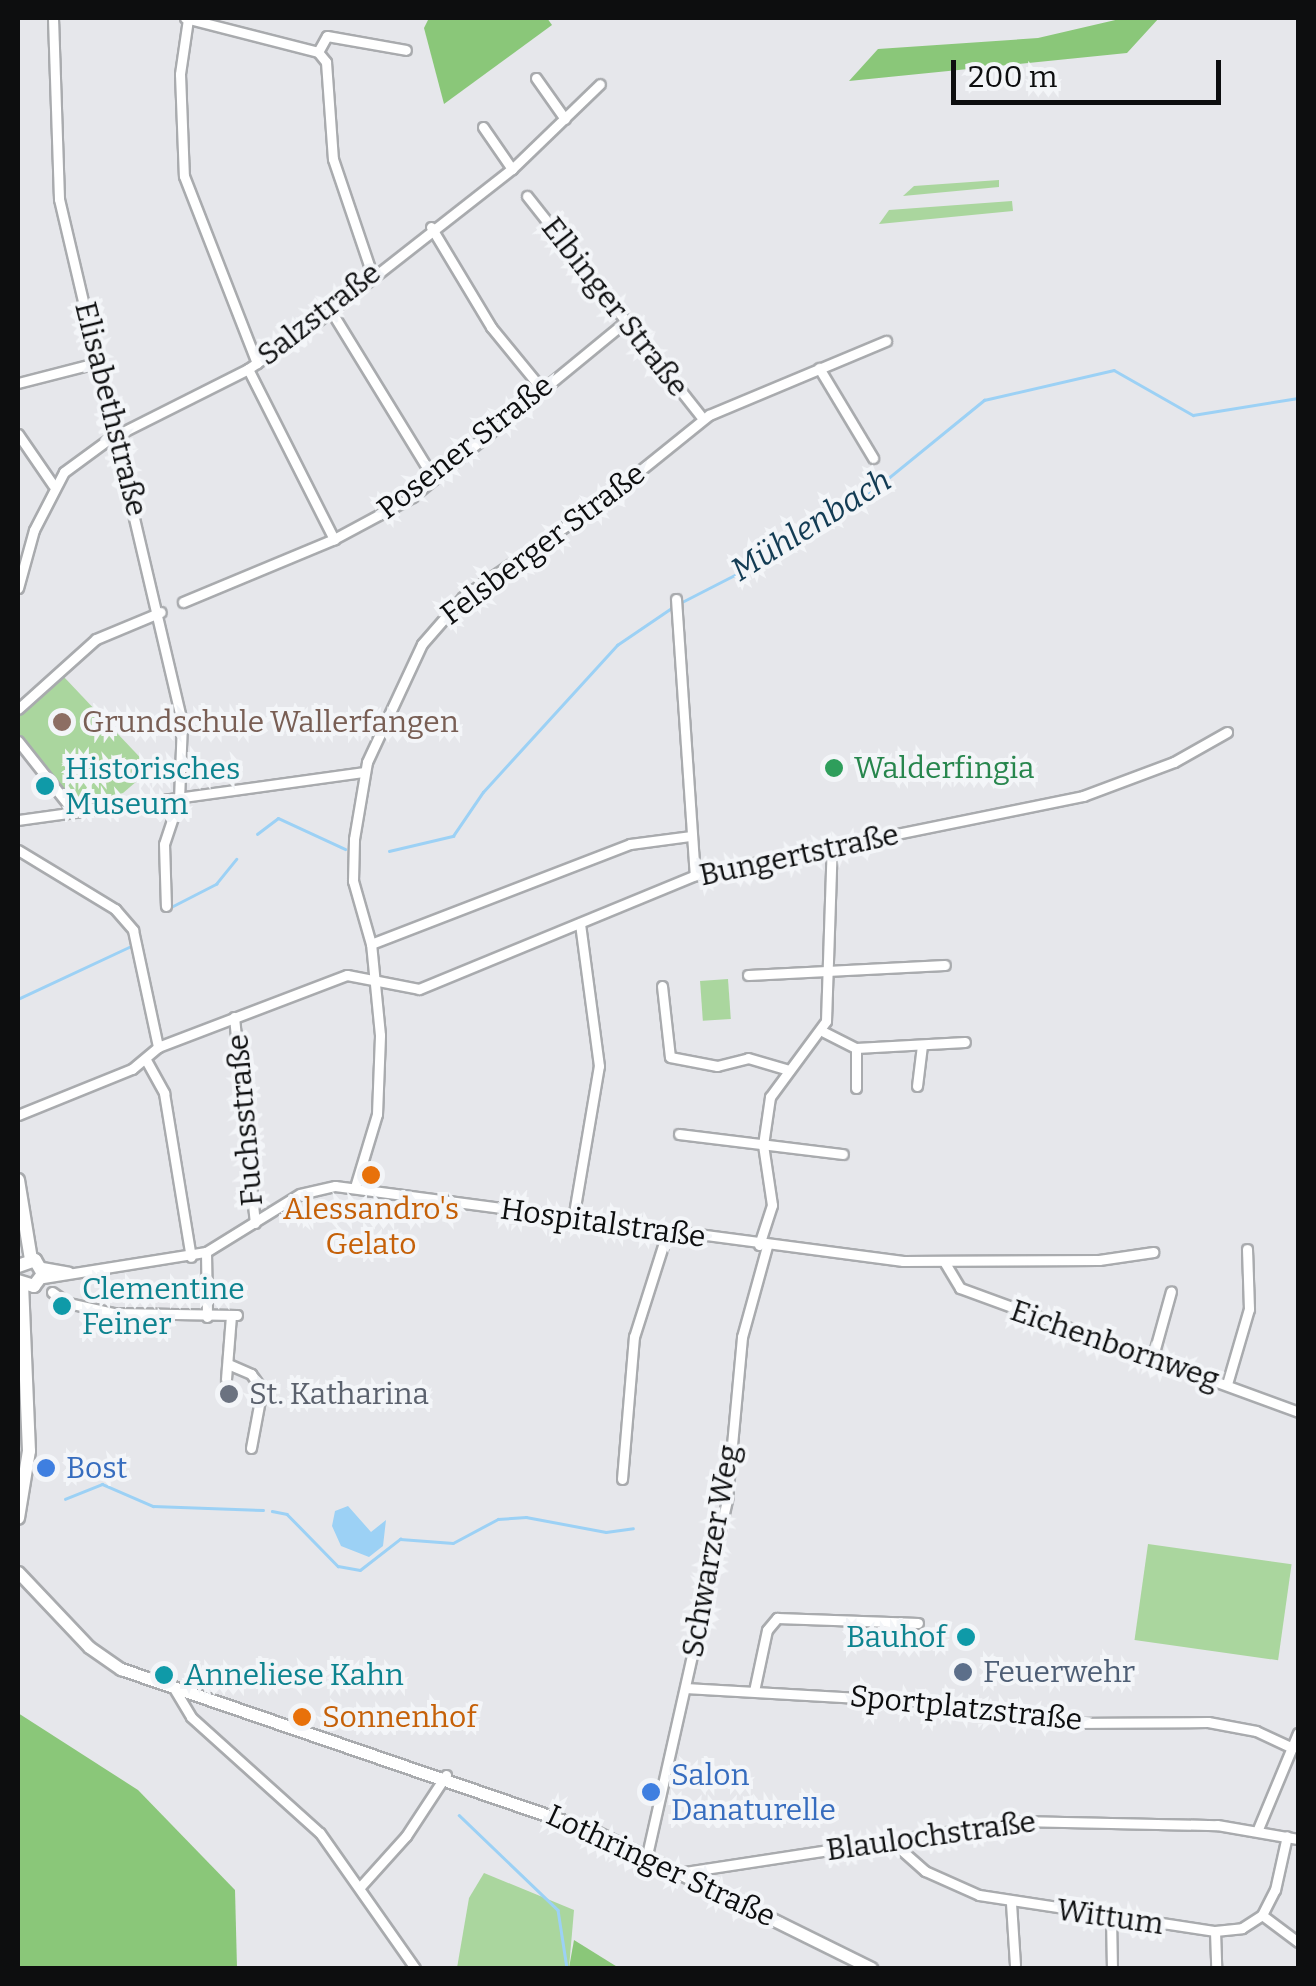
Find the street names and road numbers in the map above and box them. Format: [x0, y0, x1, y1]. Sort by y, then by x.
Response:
street label: Elbinger Straße [534, 210, 696, 404]
street label: Salzstraße [250, 255, 388, 373]
street label: Elisabethstraße [67, 298, 155, 520]
street label: Posener Straße [370, 367, 560, 527]
street label: Felsberger Straße [434, 456, 652, 632]
street label: Bungertstraße [696, 816, 902, 894]
street label: Fuchsstraße [220, 1032, 270, 1208]
street label: Hospitalstraße [498, 1191, 708, 1255]
street label: Eichenbornweg [1006, 1292, 1224, 1398]
street label: Schwarzer Weg [675, 1442, 747, 1660]
street label: Sportplatzstraße [848, 1678, 1084, 1738]
street label: Lothringer Straße [541, 1797, 781, 1935]
street label: Blaulochstraße [824, 1803, 1038, 1869]
street label: Wittum [1054, 1892, 1166, 1942]

